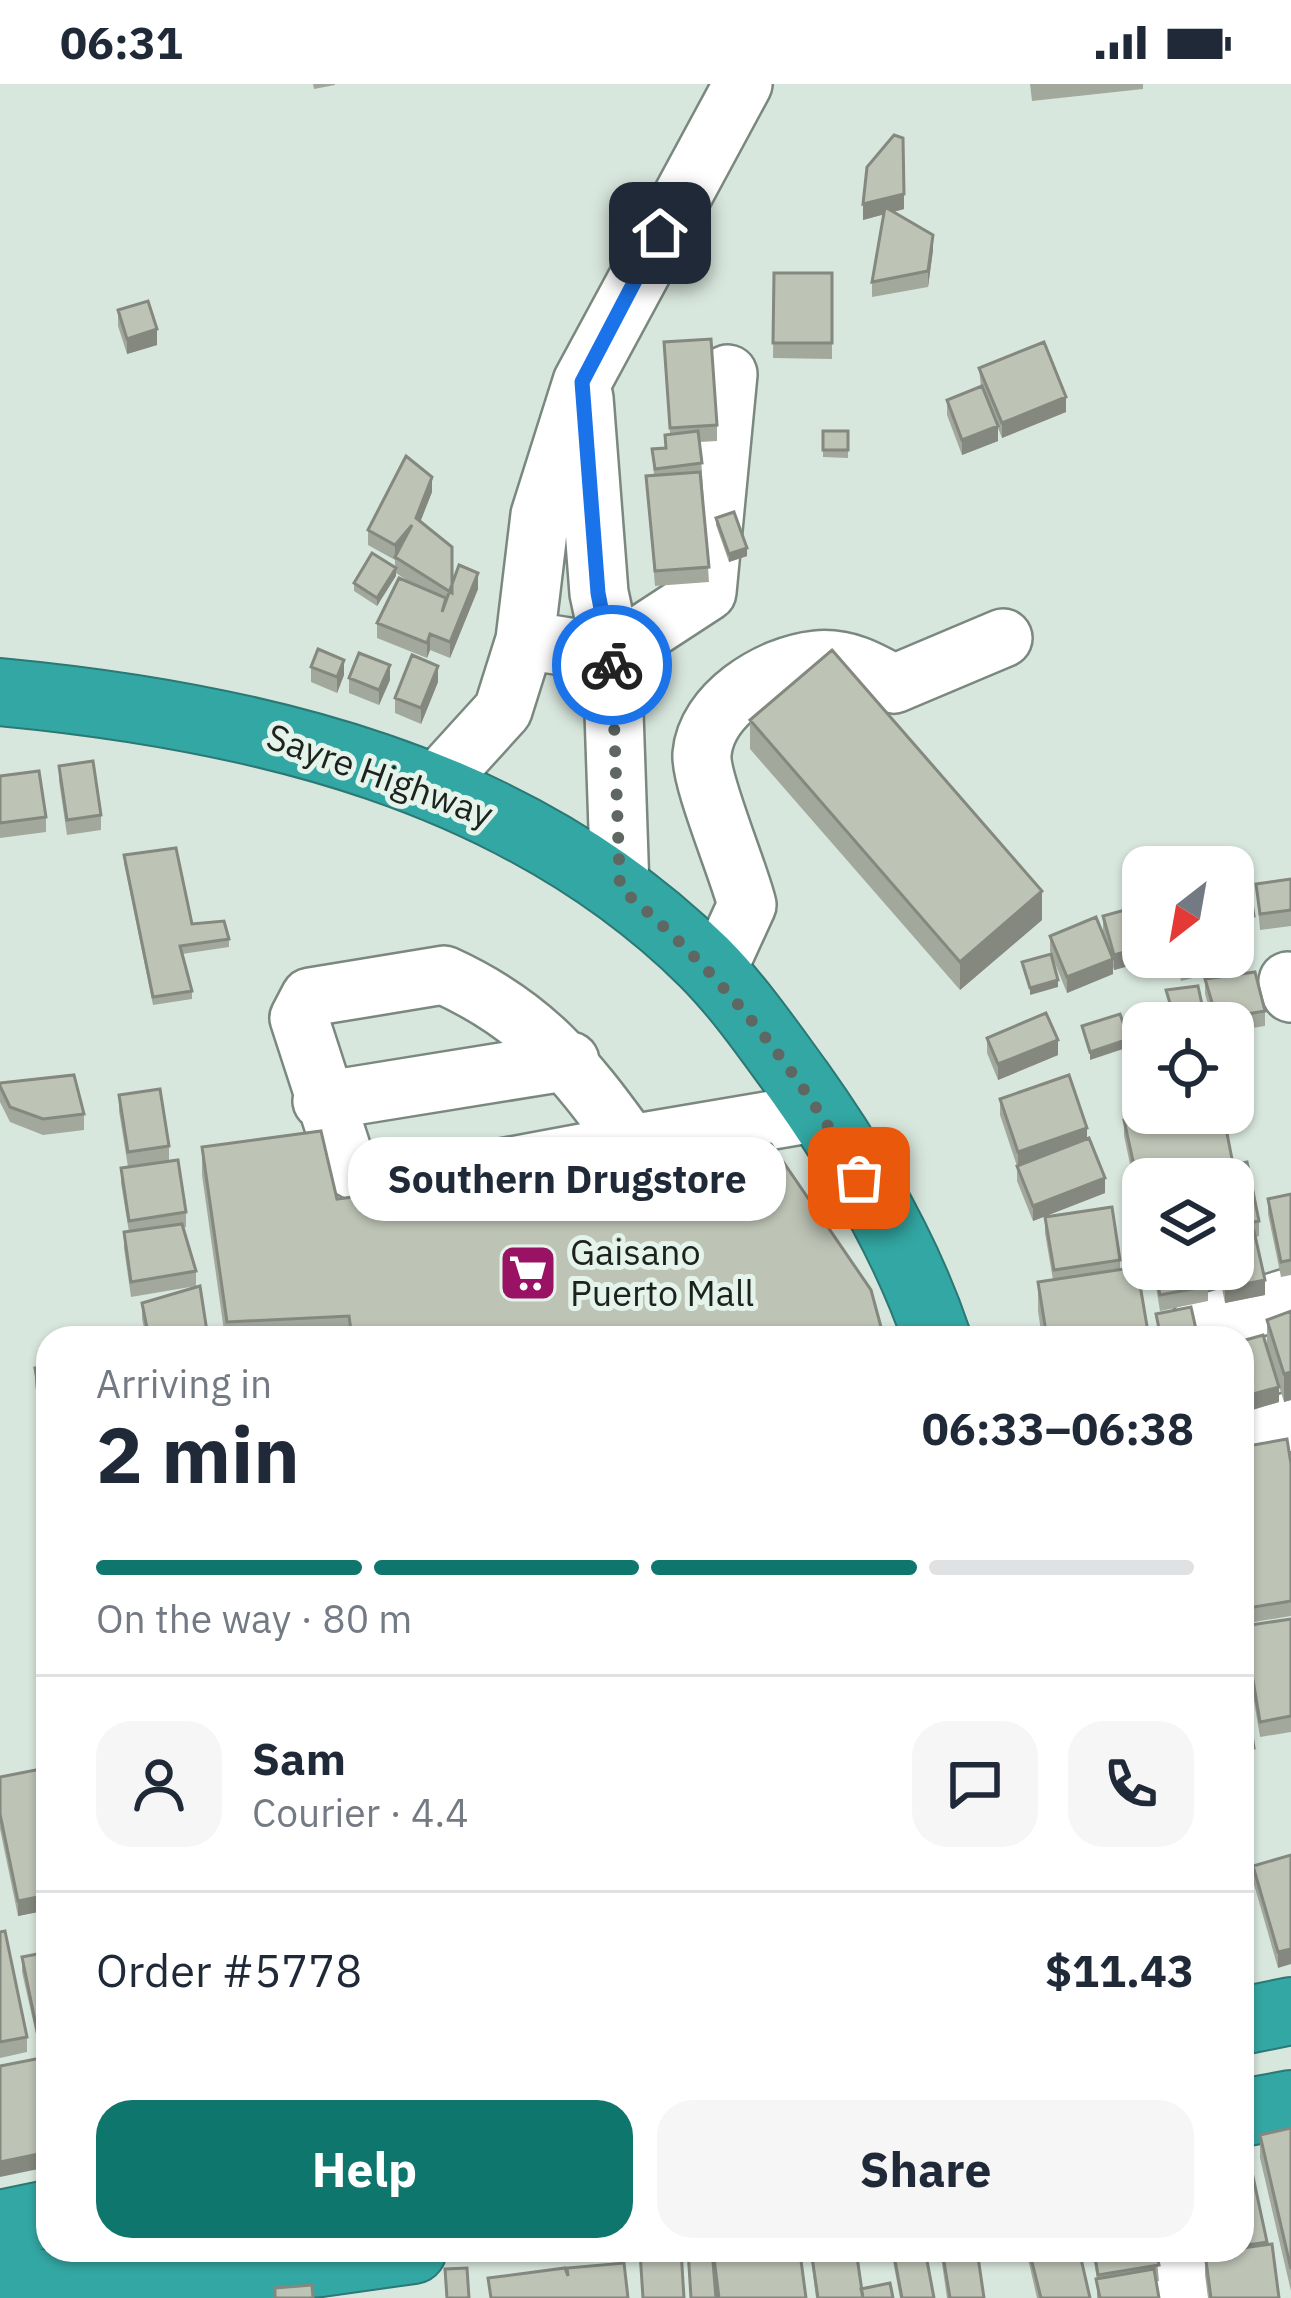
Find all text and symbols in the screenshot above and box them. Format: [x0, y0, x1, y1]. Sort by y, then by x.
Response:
text: 06:31 [60, 13, 183, 71]
pin [609, 182, 711, 284]
icon: home [627, 200, 693, 266]
courier [552, 605, 672, 725]
icon: bike [579, 632, 645, 698]
street label: Sayre Highway [261, 712, 500, 837]
north arrow [1122, 846, 1254, 978]
map controls [1122, 846, 1254, 1290]
button: locate [1122, 1002, 1254, 1134]
pin [808, 1127, 910, 1229]
callout: Southern Drugstore [349, 1136, 787, 1220]
icon: bag [826, 1145, 892, 1211]
text: Southern Drugstore [387, 1153, 747, 1204]
button: layers [1122, 1158, 1254, 1290]
place label: Gaisano Puerto Mall [570, 1228, 754, 1316]
supermarket icon: Gaisano Puerto Mall [497, 1242, 559, 1304]
text: Arriving in [96, 1358, 272, 1409]
text: 06:33–06:38 [922, 1399, 1194, 1457]
text: 2 min [96, 1403, 300, 1504]
text: On the way · 80 m [96, 1593, 412, 1644]
button: person [96, 1721, 222, 1847]
button: chat [912, 1721, 1038, 1847]
button: phone [1068, 1721, 1194, 1847]
text: Sam [252, 1729, 346, 1787]
text: Courier · 4.4 [252, 1787, 469, 1838]
text: Order #5778 [96, 1941, 362, 1999]
text: $11.43 [1045, 1941, 1194, 1999]
button: Help [96, 2100, 633, 2238]
button: Share [657, 2100, 1194, 2238]

